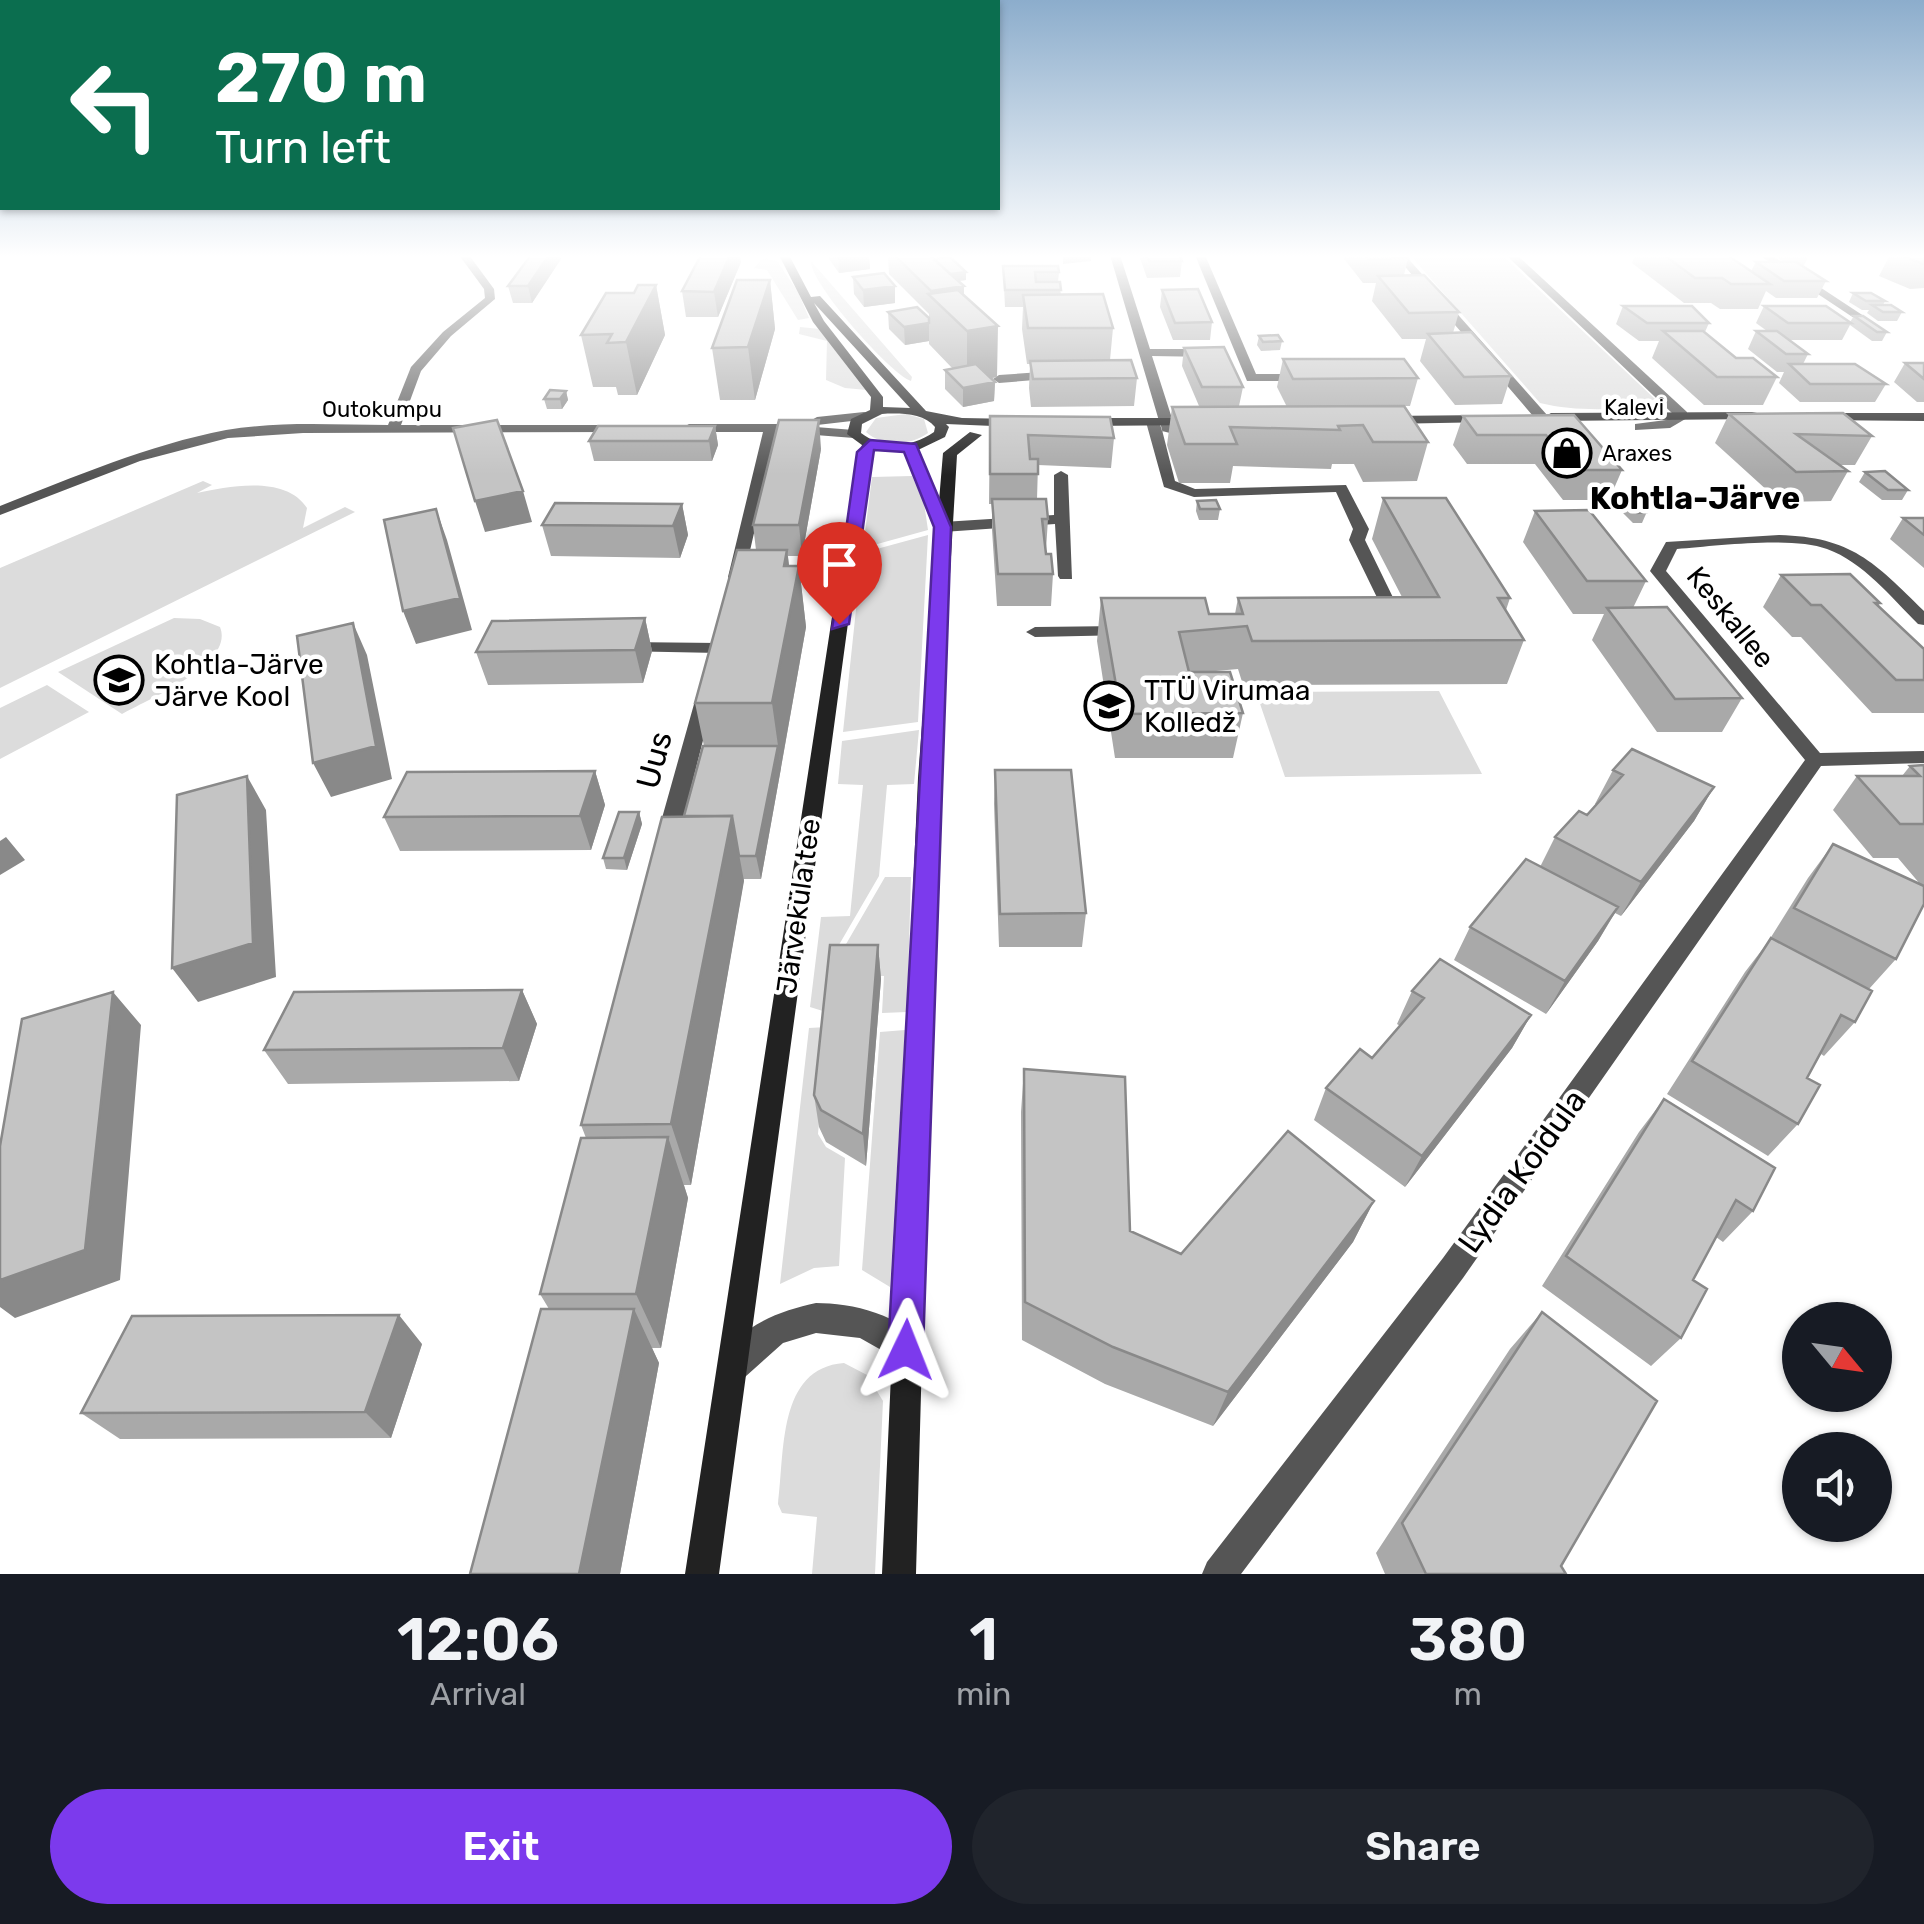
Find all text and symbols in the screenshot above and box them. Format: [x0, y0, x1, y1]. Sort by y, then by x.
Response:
text: 270 m [215, 37, 427, 120]
icon: left [50, 40, 180, 170]
text: Turn left [215, 121, 391, 174]
street label: Kalevi [1604, 394, 1664, 421]
street label: Outokumpu [322, 396, 442, 423]
shop icon: Araxes [1541, 427, 1593, 479]
place label: Araxes [1602, 440, 1672, 467]
district label: Kohtla-Järve [1590, 479, 1800, 517]
pin [797, 522, 882, 625]
icon: arrive [812, 537, 867, 592]
street label: Keskallee [1680, 560, 1781, 675]
place label: Kohtla-Järve Järve Kool [154, 648, 324, 713]
school or university icon: Kohtla-Järve Järve Kool [93, 654, 145, 706]
place label: TTÜ Virumaa Kolledž [1144, 674, 1310, 739]
school or university icon: TTÜ Virumaa Kolledž [1083, 680, 1135, 732]
street label: Uus [628, 727, 680, 793]
street label: Järveküla tee [770, 816, 827, 996]
street label: Lydia Koidula [1450, 1082, 1594, 1260]
position arrow [854, 1298, 958, 1402]
north arrow [1782, 1302, 1892, 1412]
map controls [1782, 1302, 1892, 1542]
button: sound [1782, 1432, 1892, 1542]
text: 12:06 [397, 1604, 559, 1675]
text: 1 [969, 1604, 998, 1675]
text: 380 [1408, 1604, 1527, 1675]
text: Arrival [430, 1675, 526, 1713]
text: min [956, 1675, 1012, 1713]
text: m [1454, 1675, 1482, 1713]
button: Exit [50, 1789, 952, 1904]
button: Share [972, 1789, 1874, 1904]

